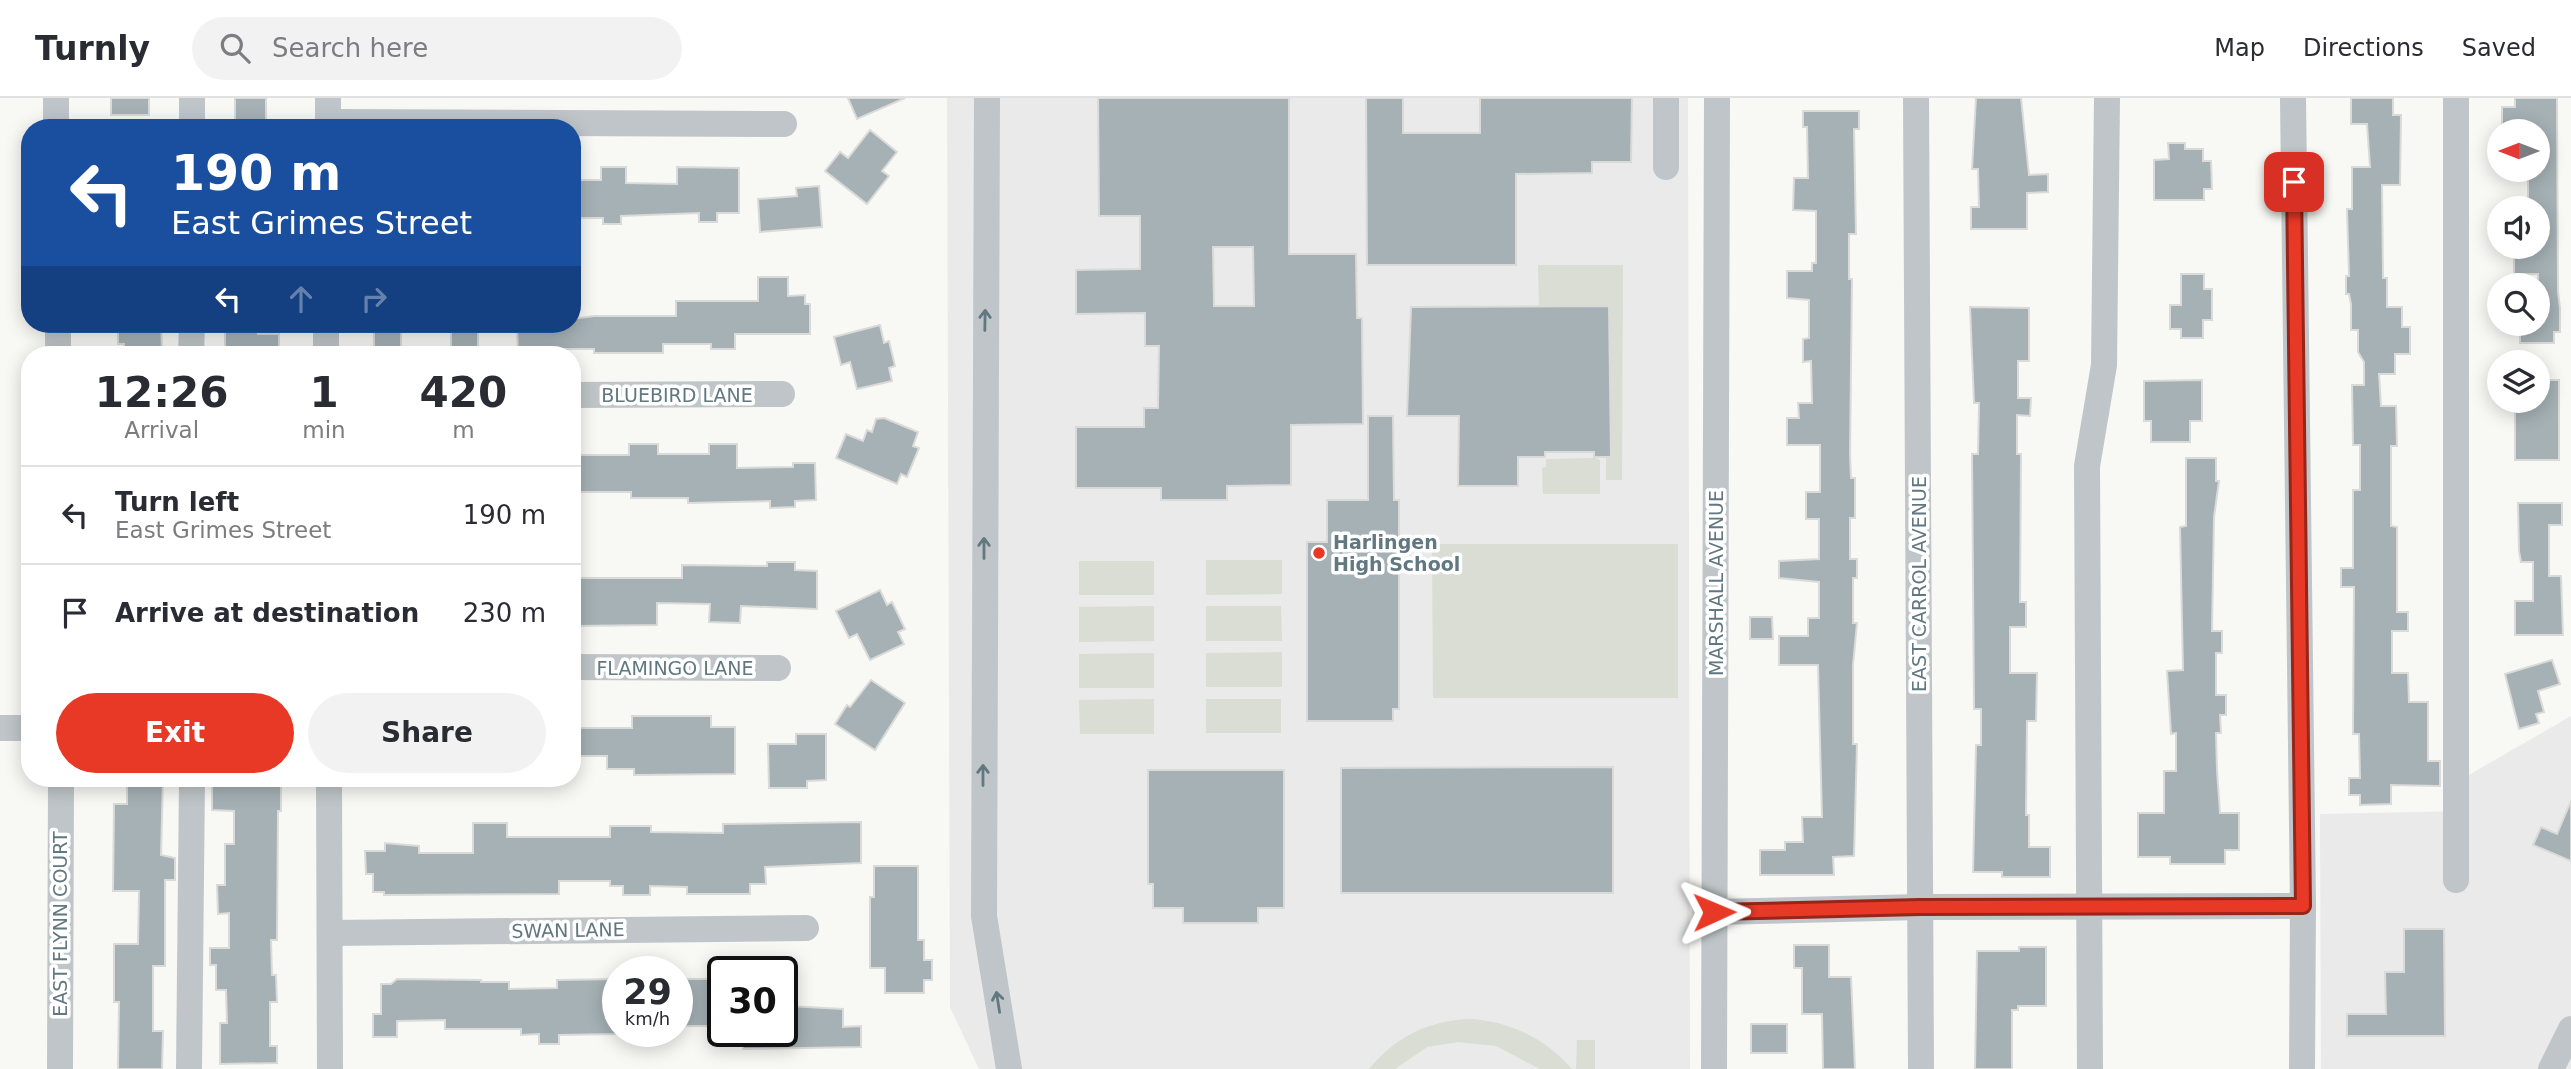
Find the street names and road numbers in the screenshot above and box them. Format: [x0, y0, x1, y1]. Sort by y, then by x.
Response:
street label: BLUEBIRD LANE [601, 384, 753, 406]
street label: EAST CARROL AVENUE [1908, 476, 1930, 692]
street label: MARSHALL AVENUE [1705, 490, 1727, 676]
street label: FLAMINGO LANE [596, 657, 754, 679]
street label: EAST FLYNN COURT [49, 831, 71, 1017]
street label: SWAN LANE [511, 918, 625, 942]

